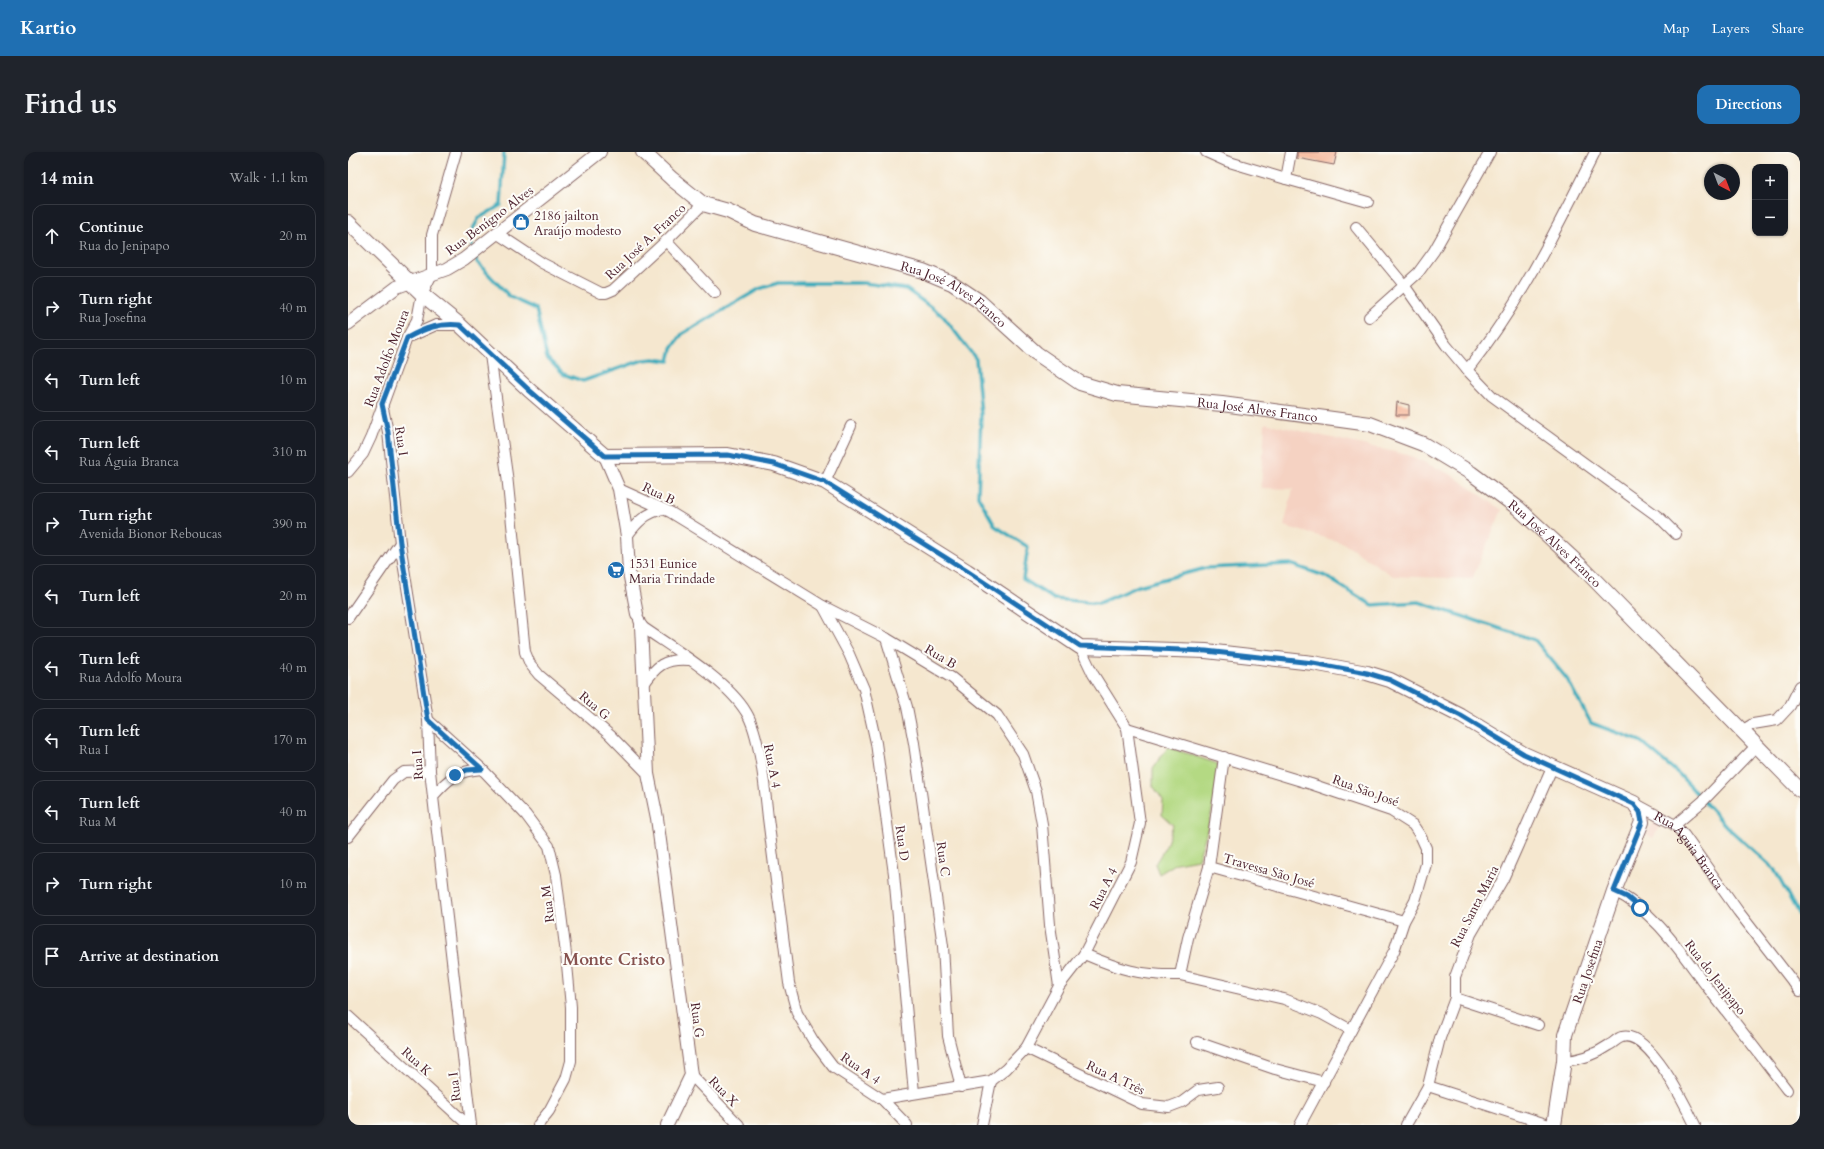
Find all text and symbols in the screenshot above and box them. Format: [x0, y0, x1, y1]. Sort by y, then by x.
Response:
text: Kartio [20, 15, 76, 41]
text: Map [1663, 19, 1690, 38]
text: Layers [1712, 19, 1750, 38]
text: Share [1772, 19, 1804, 38]
text: Find us [24, 85, 117, 123]
button: Directions [1697, 85, 1800, 124]
north arrow [1704, 164, 1740, 200]
map controls [1752, 164, 1788, 236]
button: + [1752, 164, 1788, 200]
text: 14 min [40, 167, 94, 190]
text: Walk · 1.1 km [229, 169, 308, 187]
street label: Rua Benígno Alves [442, 182, 537, 260]
street label: Rua José A. Franco [601, 199, 690, 284]
button: − [1752, 200, 1788, 236]
place label: 2186 jailton Araújo modesto [534, 207, 621, 240]
shop icon: 2186 jailton Araújo modesto [511, 212, 531, 232]
text: Continue [79, 217, 144, 237]
icon: ahead [41, 225, 63, 247]
text: 20 m [279, 227, 307, 245]
text: Rua do Jenipapo [79, 237, 170, 255]
street label: Rua José Alves Franco [899, 257, 1010, 332]
text: Turn right [79, 289, 152, 309]
icon: right [41, 297, 63, 319]
text: 40 m [279, 299, 307, 317]
street label: Rua Adolfo Moura [360, 307, 414, 410]
text: Rua Josefina [79, 309, 146, 327]
icon: left [41, 369, 63, 391]
text: Turn left [79, 370, 140, 390]
text: 10 m [279, 371, 307, 389]
street label: Rua José Alves Franco [1196, 394, 1319, 427]
street label: Rua I [390, 425, 412, 457]
text: Turn left [79, 433, 140, 453]
icon: left [41, 441, 63, 463]
text: 310 m [273, 443, 307, 461]
text: Rua Águia Branca [79, 453, 179, 471]
street label: Rua B [639, 478, 678, 510]
street label: Rua José Alves Franco [1504, 496, 1605, 592]
text: Turn right [79, 505, 152, 525]
icon: right [41, 513, 63, 535]
text: 390 m [273, 515, 307, 533]
text: Avenida Bionor Reboucas [79, 525, 222, 543]
place label: 1531 Eunice Maria Trindade [629, 555, 715, 588]
supermarket icon: 1531 Eunice Maria Trindade [606, 560, 626, 580]
icon: left [41, 585, 63, 607]
text: Turn left [79, 586, 140, 606]
text: 20 m [279, 587, 307, 605]
street label: Rua B [921, 640, 960, 673]
text: Turn left [79, 649, 140, 669]
icon: left [41, 657, 63, 679]
text: 40 m [279, 659, 307, 677]
text: Rua Adolfo Moura [79, 669, 182, 687]
street label: Rua G [575, 687, 614, 724]
text: Turn left [79, 721, 140, 741]
icon: left [41, 729, 63, 751]
text: 170 m [273, 731, 307, 749]
text: Rua I [79, 741, 109, 759]
street label: Rua A 4 [759, 743, 785, 790]
street label: Rua I [408, 749, 428, 780]
route end [446, 766, 464, 784]
street label: Rua São José [1330, 771, 1402, 811]
text: Turn left [79, 793, 140, 813]
icon: left [41, 801, 63, 823]
text: 40 m [279, 803, 307, 821]
street label: Rua Águia Branca [1651, 807, 1728, 893]
text: Rua M [79, 813, 117, 831]
street label: Rua D [891, 824, 913, 862]
street label: Rua C [932, 840, 954, 878]
street label: Travessa São José [1221, 849, 1317, 893]
street label: Rua Santa Maria [1446, 862, 1503, 951]
street label: Rua A 4 [1086, 864, 1122, 912]
icon: right [41, 873, 63, 895]
text: Turn right [79, 874, 152, 894]
text: 10 m [279, 875, 307, 893]
street label: Rua M [537, 884, 559, 924]
route start [1631, 899, 1649, 917]
street label: Rua Josefina [1568, 936, 1608, 1006]
street label: Rua do Jenipapo [1680, 936, 1750, 1019]
icon: arrive [41, 945, 63, 967]
text: Arrive at destination [79, 946, 219, 966]
district label: Monte Cristo [563, 948, 665, 971]
street label: Rua G [686, 1001, 708, 1039]
street label: Rua K [397, 1043, 436, 1080]
street label: Rua A 4 [837, 1049, 884, 1089]
street label: Rua A Três [1083, 1057, 1148, 1099]
street label: Rua I [444, 1071, 466, 1103]
street label: Rua X [704, 1073, 743, 1111]

